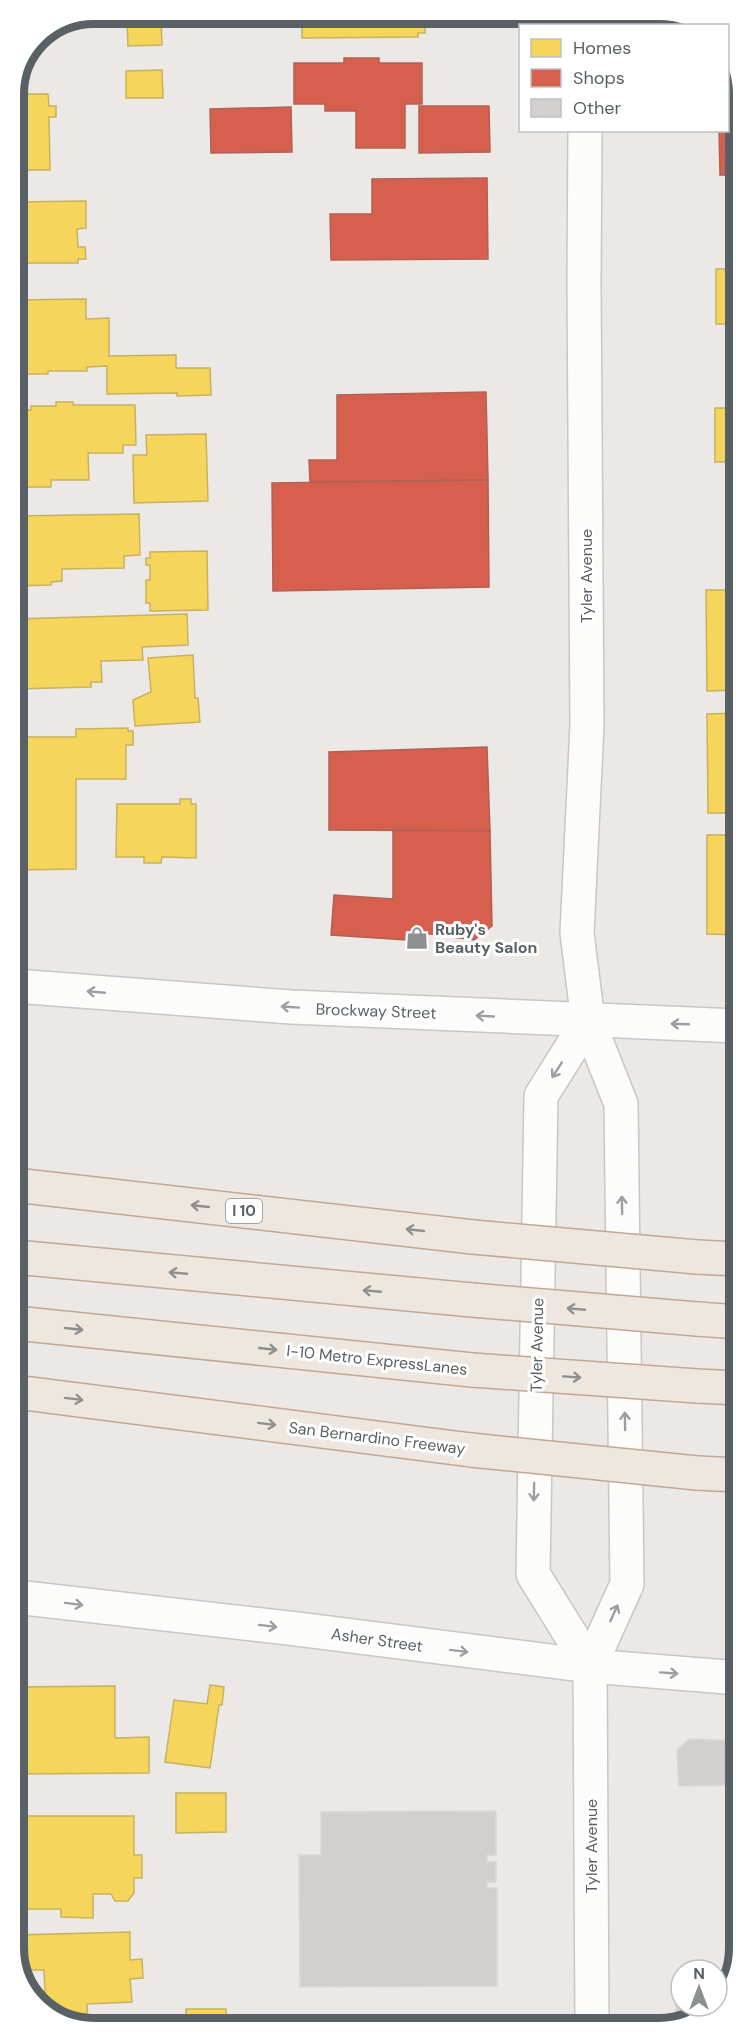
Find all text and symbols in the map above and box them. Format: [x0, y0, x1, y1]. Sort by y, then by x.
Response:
legend [519, 24, 729, 132]
text: Homes [573, 36, 631, 60]
text: Shops [573, 66, 625, 90]
text: Other [573, 96, 622, 120]
street label: Tyler Avenue [576, 529, 597, 623]
place label: Ruby's Beauty Salon [435, 919, 537, 958]
shop icon: Ruby's Beauty Salon [404, 925, 430, 951]
one-way arrow [86, 986, 106, 997]
street label: Brockway Street [315, 998, 437, 1024]
one-way arrow [281, 1002, 300, 1013]
one-way arrow [475, 1010, 495, 1021]
one-way arrow [670, 1018, 690, 1029]
one-way arrow [550, 1061, 562, 1078]
one-way arrow [616, 1196, 628, 1216]
road number: I 10 [226, 1199, 262, 1223]
one-way arrow [190, 1200, 210, 1211]
one-way arrow [405, 1225, 425, 1236]
one-way arrow [168, 1267, 188, 1278]
one-way arrow [362, 1285, 382, 1296]
street label: Tyler Avenue [526, 1298, 548, 1392]
one-way arrow [566, 1303, 586, 1314]
one-way arrow [63, 1324, 83, 1335]
street label: I-10 Metro ExpressLanes [286, 1340, 468, 1380]
one-way arrow [257, 1344, 277, 1355]
one-way arrow [562, 1372, 582, 1383]
one-way arrow [63, 1394, 83, 1405]
one-way arrow [619, 1412, 631, 1432]
street label: San Bernardino Freeway [288, 1417, 467, 1459]
one-way arrow [257, 1418, 276, 1429]
one-way arrow [528, 1481, 540, 1501]
one-way arrow [64, 1598, 83, 1609]
one-way arrow [609, 1605, 620, 1623]
one-way arrow [257, 1621, 277, 1632]
street label: Asher Street [330, 1623, 424, 1657]
one-way arrow [448, 1645, 468, 1656]
one-way arrow [658, 1667, 678, 1678]
street label: Tyler Avenue [581, 1799, 602, 1893]
north arrow [669, 1958, 729, 2018]
text: N [693, 1963, 705, 1984]

